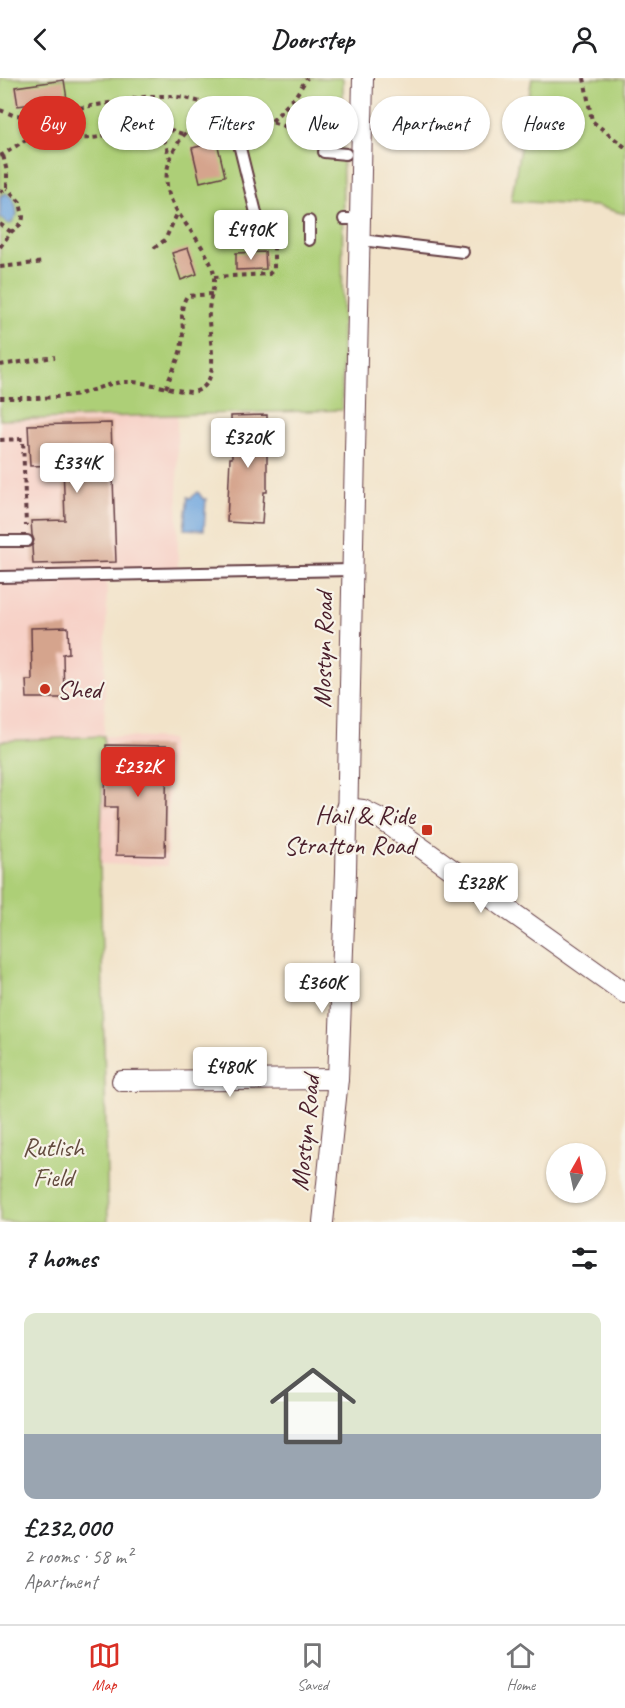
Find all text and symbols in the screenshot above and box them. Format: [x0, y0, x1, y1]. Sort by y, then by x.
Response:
text: Doorstep [271, 22, 354, 56]
icon: back [24, 23, 57, 56]
icon: person [568, 23, 601, 56]
chip: Buy [18, 96, 86, 150]
chip: Rent [98, 96, 174, 150]
chip: Filters [186, 96, 274, 150]
chip: New [286, 96, 358, 150]
chip: Apartment [370, 96, 490, 150]
chip: House [502, 96, 585, 150]
pin: £490K [209, 210, 293, 261]
text: £490K [228, 217, 274, 242]
pin: £320K [206, 418, 290, 469]
text: £320K [225, 425, 271, 450]
pin: £334K [35, 443, 119, 494]
text: £334K [54, 450, 100, 475]
street label: Mostyn Road [305, 588, 341, 708]
place label: Shed [57, 673, 105, 706]
marker: Shed [38, 682, 52, 696]
pin: £232K [96, 747, 180, 798]
text: £232K [115, 754, 161, 779]
place label: Hail & Ride Stratton Road [284, 799, 419, 862]
marker: Hail & Ride Stratton Road [420, 823, 434, 837]
pin: £328K [439, 863, 523, 914]
text: £328K [458, 870, 504, 895]
pin: £360K [280, 963, 364, 1014]
text: £360K [299, 970, 345, 995]
pin: £480K [188, 1047, 272, 1098]
text: £480K [207, 1054, 253, 1079]
street label: Mostyn Road [283, 1070, 328, 1192]
park label: Rutlish Field [22, 1131, 86, 1194]
north arrow [546, 1143, 606, 1203]
map controls [546, 1143, 606, 1203]
text: 7 homes [24, 1242, 97, 1275]
icon: filters [568, 1242, 601, 1275]
icon: home [259, 1352, 367, 1460]
text: £232,000 [24, 1511, 111, 1544]
text: 2 rooms · 58 m² [24, 1544, 132, 1569]
text: Apartment [24, 1569, 97, 1594]
tab: Map [88, 1639, 121, 1695]
tab: Saved [296, 1639, 329, 1695]
tab: Home [504, 1639, 537, 1695]

